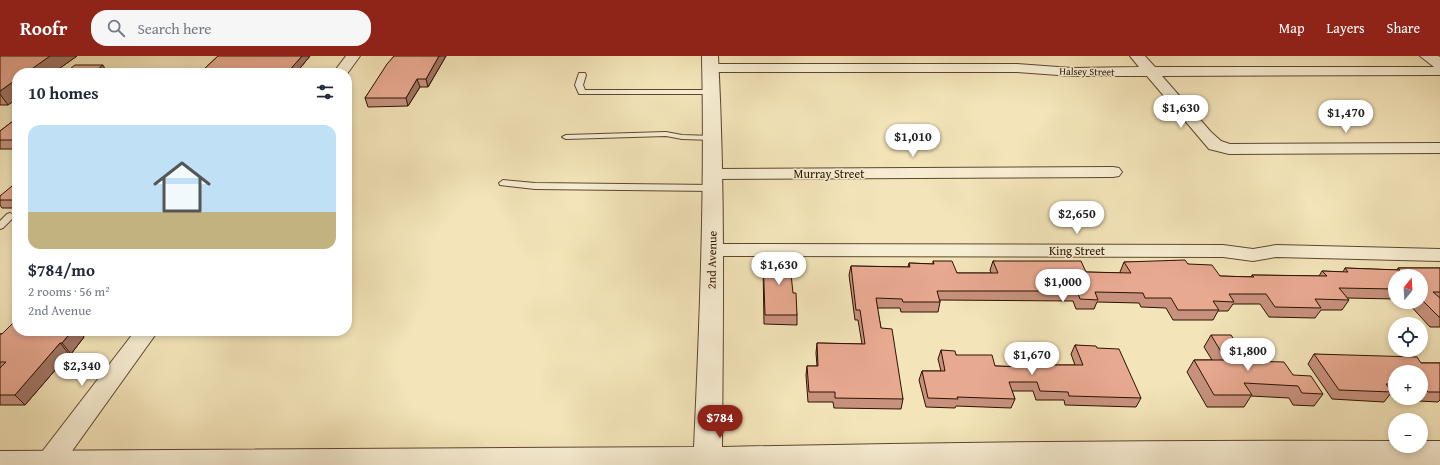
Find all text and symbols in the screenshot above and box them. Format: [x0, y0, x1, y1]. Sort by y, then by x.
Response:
search box [91, 10, 371, 46]
text: Roofr [20, 14, 67, 42]
icon: search [105, 17, 127, 39]
text: Search here [137, 18, 211, 39]
text: Map [1279, 18, 1305, 38]
text: Layers [1327, 18, 1365, 38]
text: Share [1387, 18, 1420, 38]
street label: Halsey Street [1059, 64, 1115, 79]
text: 10 homes [28, 80, 99, 105]
icon: filters [314, 81, 336, 103]
pin: $1,630 [1148, 95, 1214, 129]
text: $1,630 [1162, 98, 1200, 117]
pin: $1,470 [1313, 100, 1379, 134]
text: $1,470 [1327, 103, 1365, 122]
pin: $1,010 [880, 124, 946, 158]
text: $1,010 [894, 127, 932, 146]
icon: home [146, 151, 218, 223]
street label: Murray Street [794, 165, 865, 182]
pin: $2,650 [1044, 201, 1110, 235]
text: $2,650 [1058, 204, 1096, 223]
street label: 2nd Avenue [702, 230, 721, 289]
street label: King Street [1049, 242, 1106, 259]
pin: $1,630 [746, 252, 812, 286]
text: $1,630 [760, 255, 798, 274]
text: $784/mo [28, 257, 95, 282]
pin: $1,000 [1030, 269, 1096, 303]
north arrow [1388, 269, 1428, 309]
map controls [1388, 269, 1428, 453]
text: $1,000 [1044, 272, 1082, 291]
text: 2 rooms · 56 m² [28, 282, 110, 301]
text: 2nd Avenue [28, 301, 91, 320]
button: locate [1388, 317, 1428, 357]
pin: $1,800 [1215, 338, 1281, 372]
text: $1,800 [1229, 341, 1267, 360]
pin: $1,670 [999, 342, 1065, 376]
text: $1,670 [1013, 345, 1051, 364]
pin: $2,340 [49, 353, 115, 387]
text: $2,340 [63, 356, 101, 375]
button: + [1388, 365, 1428, 405]
pin: $784 [696, 405, 744, 439]
text: $784 [707, 408, 733, 427]
button: − [1388, 413, 1428, 453]

